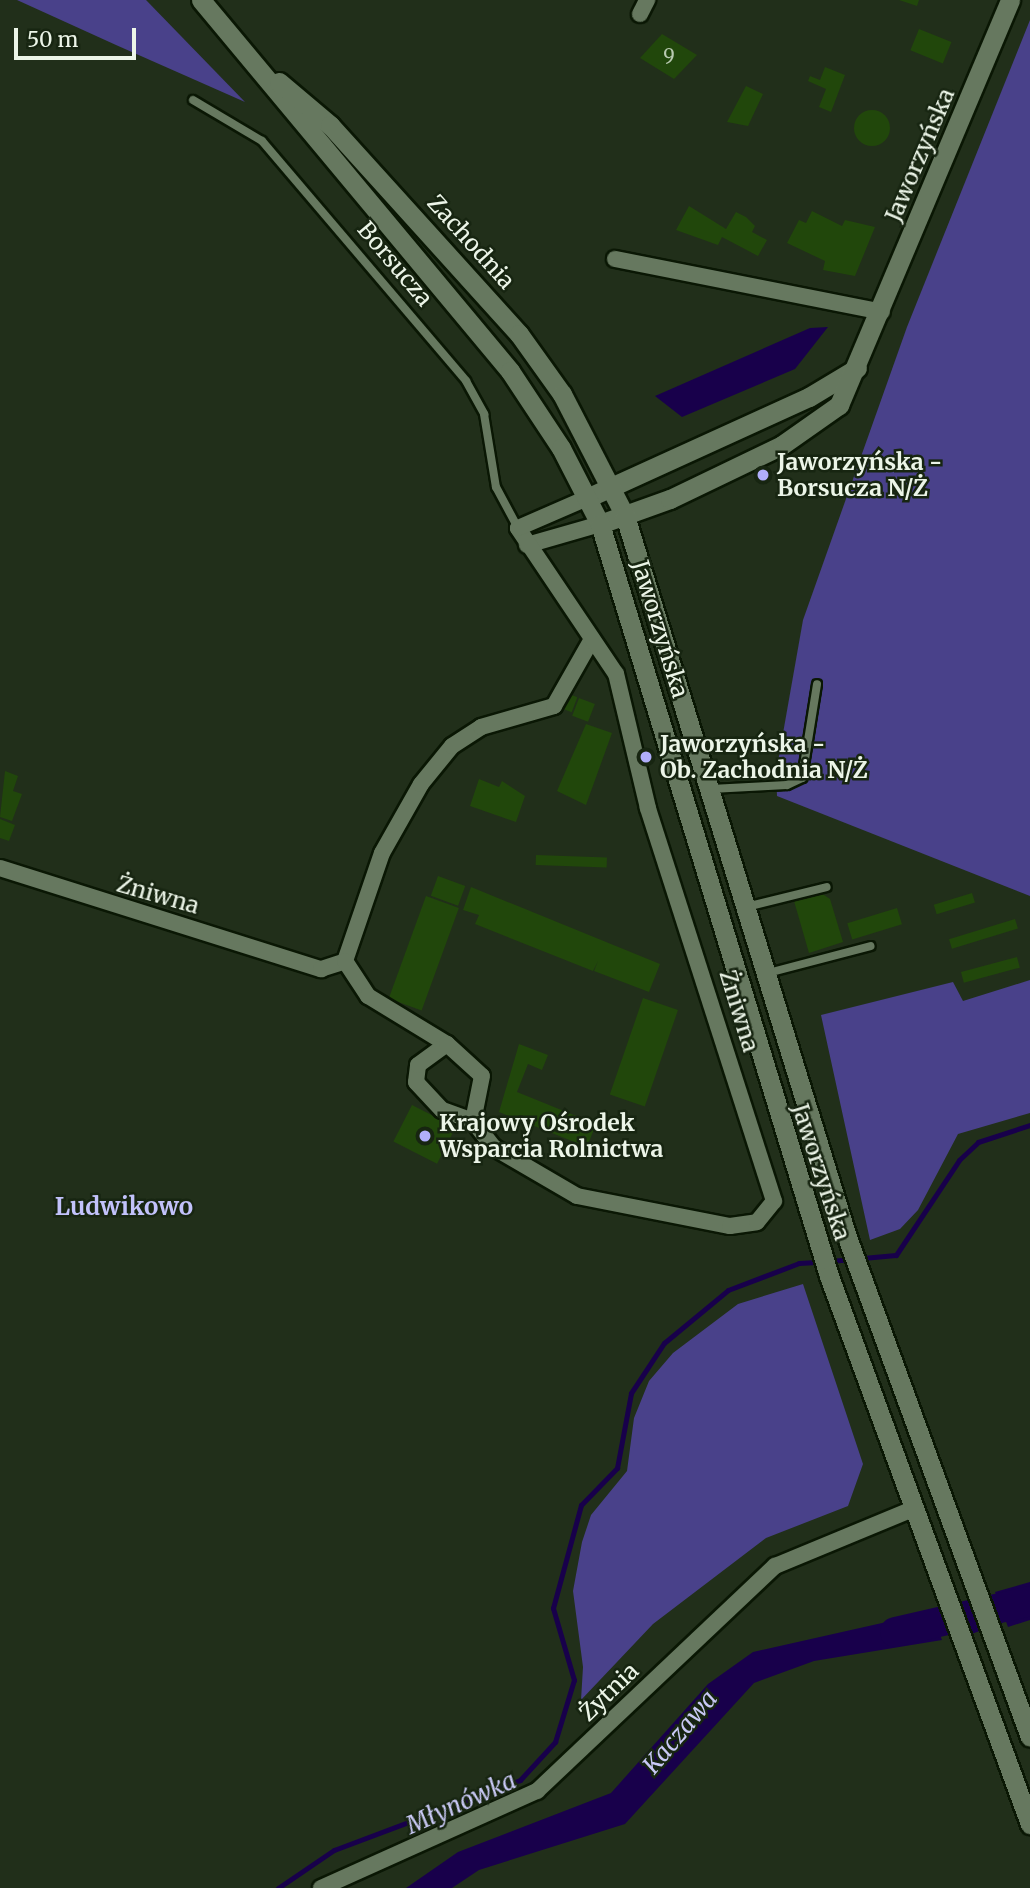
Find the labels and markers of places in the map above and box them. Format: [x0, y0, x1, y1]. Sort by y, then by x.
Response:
place label: Jaworzyńska - Borsucza N/Ż [777, 448, 942, 502]
marker: Jaworzyńska - Borsucza N/Ż [755, 467, 771, 483]
place label: Jaworzyńska - Ob. Zachodnia N/Ż [660, 730, 868, 784]
marker: Jaworzyńska - Ob. Zachodnia N/Ż [638, 749, 654, 765]
place label: Krajowy Ośrodek Wsparcia Rolnictwa [439, 1109, 663, 1163]
marker: Krajowy Ośrodek Wsparcia Rolnictwa [417, 1128, 433, 1144]

